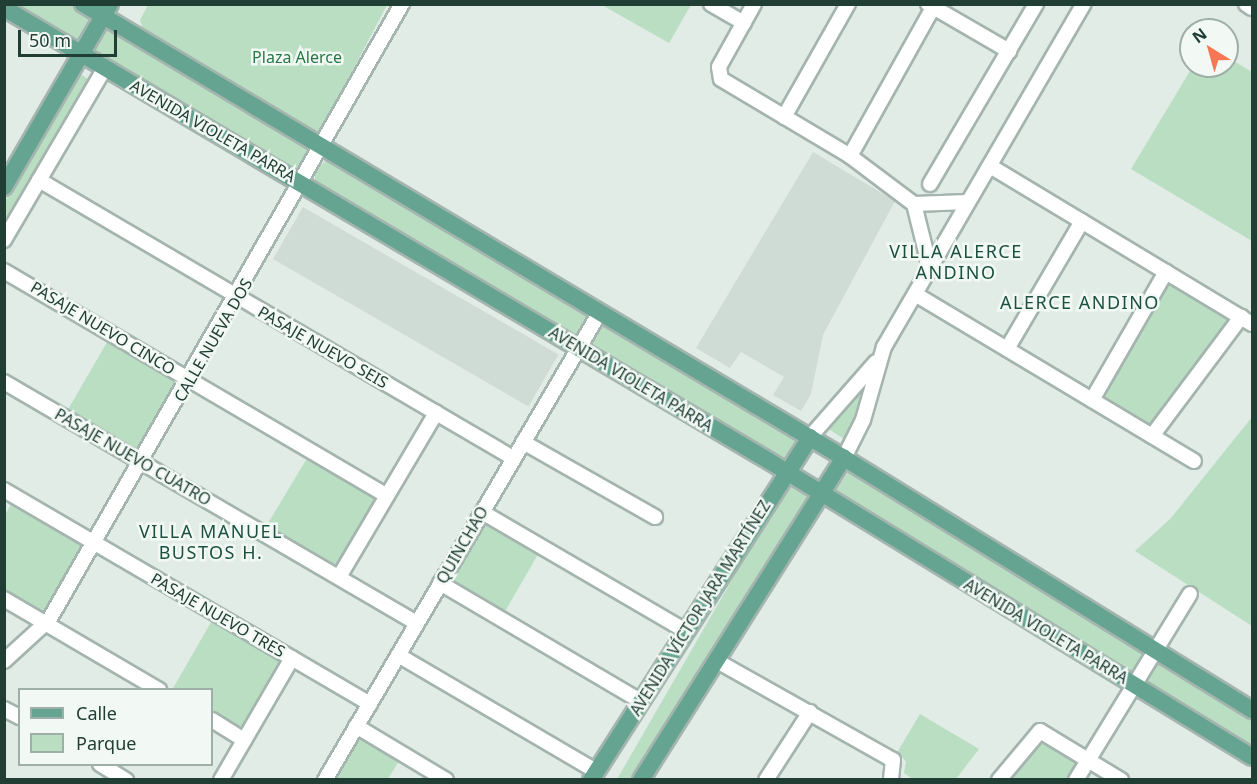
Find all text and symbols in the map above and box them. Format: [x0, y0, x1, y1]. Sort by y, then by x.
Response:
scale bar [21, 18, 120, 56]
north arrow [1179, 18, 1239, 78]
text: N [1188, 23, 1211, 48]
text: 50 m [29, 28, 71, 52]
park label: Plaza Alerce [252, 47, 342, 67]
street label: AVENIDA VIOLETA PARRA [127, 76, 299, 186]
district label: VILLA ALERCE ANDINO [889, 241, 1023, 284]
street label: CALLE NUEVA DOS [170, 275, 256, 405]
street label: PASAJE NUEVO CINCO [27, 277, 179, 379]
district label: ALERCE ANDINO [1000, 291, 1160, 313]
street label: PASAJE NUEVO SEIS [255, 302, 391, 392]
street label: AVENIDA VIOLETA PARRA [546, 322, 716, 436]
street label: PASAJE NUEVO CUATRO [51, 404, 215, 510]
street label: AVENIDA VÍCTOR JARA MARTÍNEZ [626, 497, 774, 719]
street label: QUINCHAO [432, 503, 492, 587]
district label: VILLA MANUEL BUSTOS H. [139, 521, 283, 564]
street label: PASAJE NUEVO TRES [148, 569, 288, 661]
street label: AVENIDA VIOLETA PARRA [961, 574, 1131, 688]
legend [18, 688, 213, 766]
text: Calle [76, 701, 117, 725]
text: Parque [76, 731, 136, 755]

